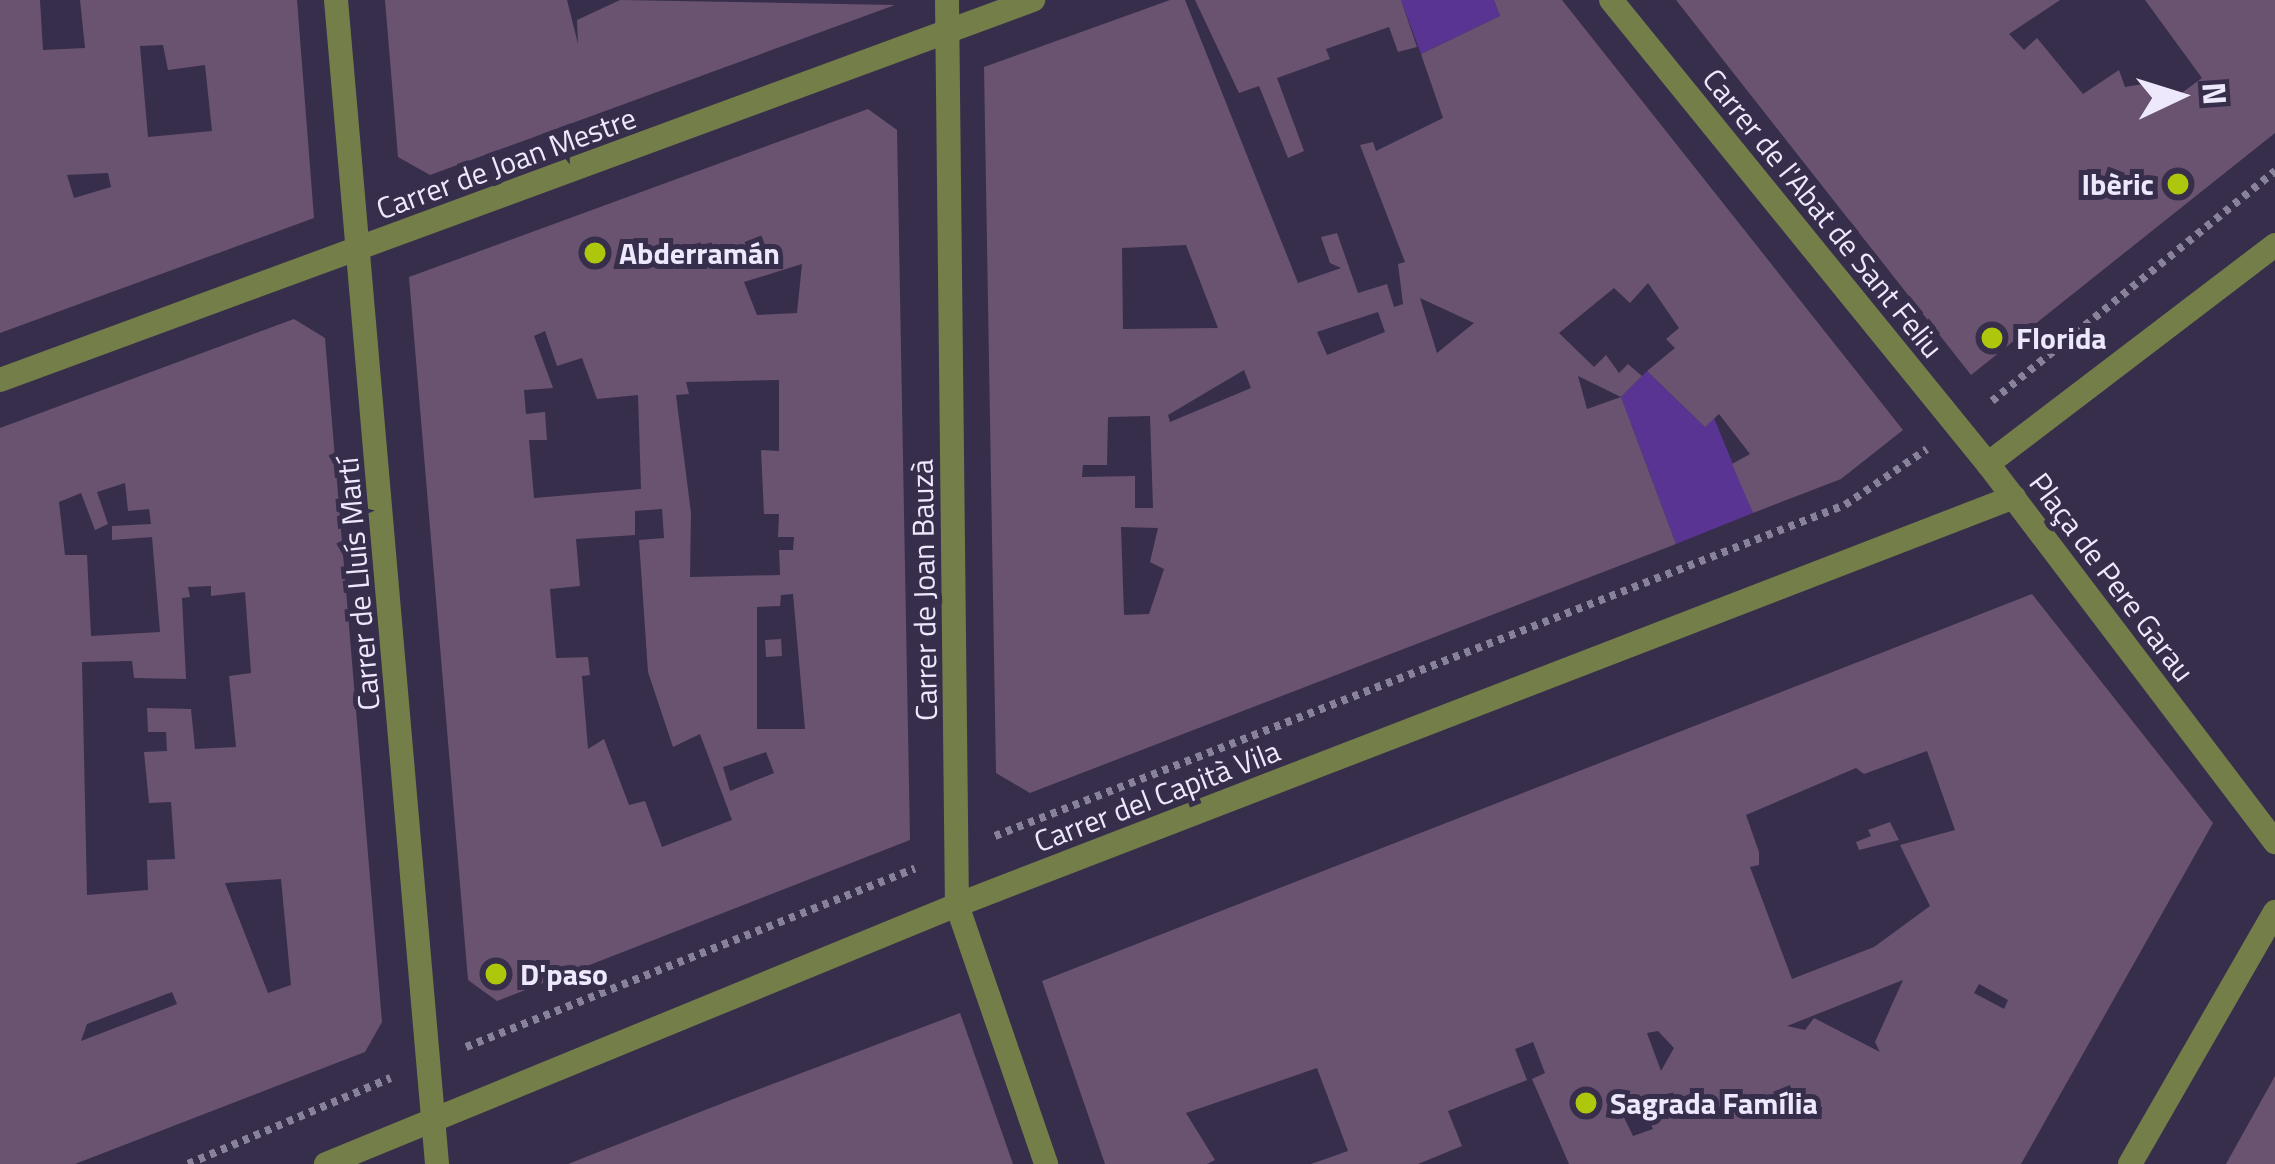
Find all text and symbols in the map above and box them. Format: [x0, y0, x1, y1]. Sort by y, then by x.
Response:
north arrow [2119, 36, 2239, 156]
street label: Carrer de l'Abat de Sant Feliu [1695, 61, 1951, 365]
text: N [2189, 80, 2241, 107]
street label: Carrer de Joan Mestre [371, 99, 641, 227]
place label: Ibèric [2082, 166, 2154, 202]
marker: Ibèric [2165, 171, 2191, 197]
place label: Abderramán [619, 235, 780, 271]
marker: Abderramán [582, 240, 608, 266]
place label: Florida [2016, 320, 2107, 356]
marker: Florida [1979, 325, 2005, 351]
street label: Carrer de Lluís Martí [329, 456, 387, 712]
street label: Carrer de Joan Bauzà [904, 459, 944, 721]
street label: Plaça de Pere Garau [2022, 466, 2202, 688]
street label: Carrer del Capità Vila [1029, 733, 1285, 859]
place label: D'paso [520, 956, 608, 992]
marker: D'paso [483, 961, 509, 987]
place label: Sagrada Família [1610, 1085, 1818, 1121]
marker: Sagrada Família [1573, 1090, 1599, 1116]

